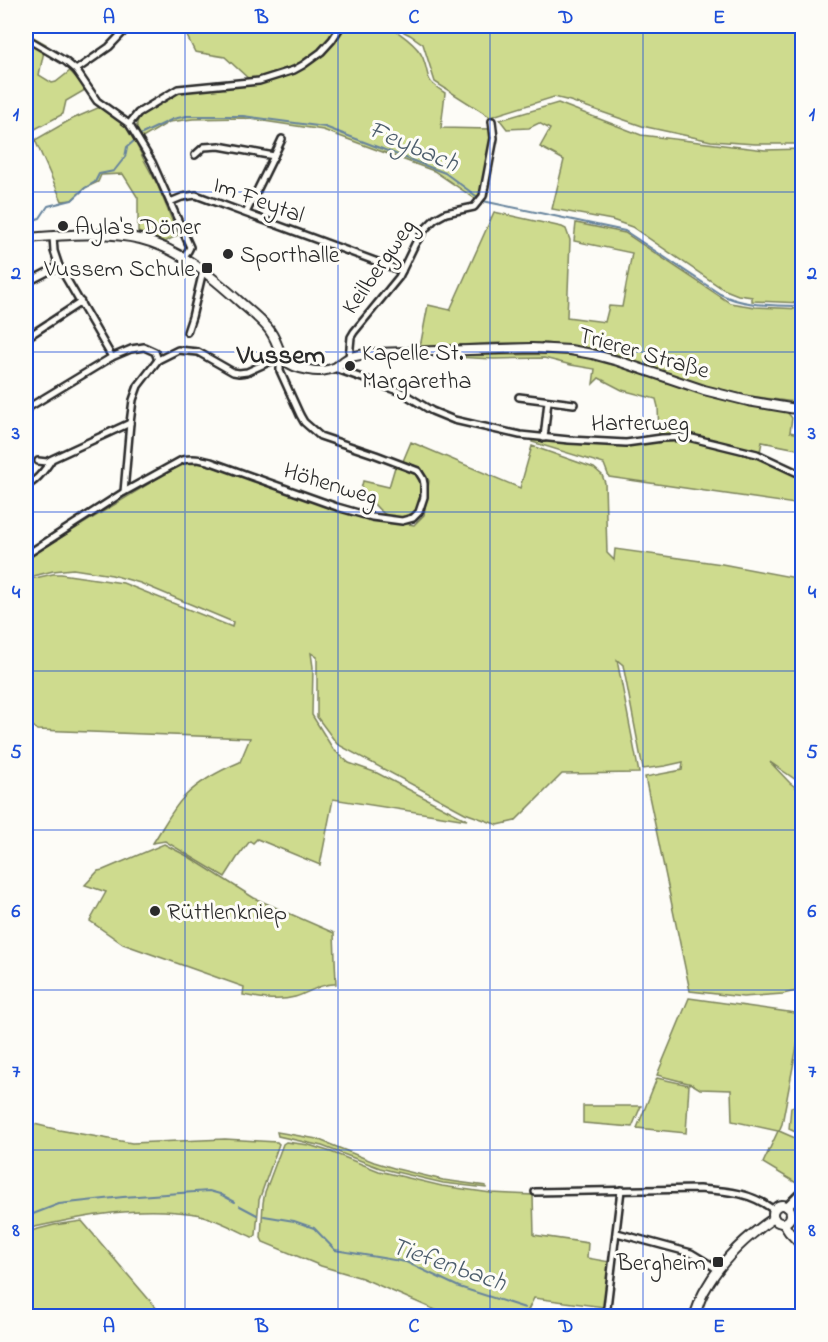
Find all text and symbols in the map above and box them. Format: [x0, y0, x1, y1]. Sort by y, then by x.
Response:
text: A [103, 4, 115, 33]
text: B [254, 4, 269, 33]
text: C [409, 4, 420, 33]
text: D [558, 4, 573, 33]
text: E [713, 4, 725, 33]
text: 1 [13, 101, 20, 130]
text: 1 [809, 101, 816, 130]
water label: Feybach [362, 112, 464, 184]
street label: Im Feytal [207, 169, 309, 235]
place label: Ayla's Döner [75, 211, 202, 247]
street label: Keilbergweg [334, 212, 426, 322]
marker: Ayla's Döner [56, 219, 70, 233]
place label: Sporthalle [240, 239, 340, 274]
marker: Sporthalle [221, 247, 235, 261]
place label: Vussem Schule [43, 253, 195, 288]
text: 2 [10, 260, 21, 289]
text: 2 [806, 260, 817, 289]
marker: Vussem Schule [200, 261, 214, 275]
street label: Trierer Straße [574, 319, 713, 390]
district label: Vussem [236, 337, 325, 376]
place label: Kapelle St. Margaretha [362, 337, 471, 400]
marker: Kapelle St. Margaretha [343, 359, 357, 373]
street label: Harterweg [591, 407, 689, 442]
text: 3 [11, 420, 20, 449]
text: 3 [807, 420, 816, 449]
street label: Höhenweg [279, 454, 382, 516]
text: 4 [12, 579, 21, 608]
text: 4 [808, 579, 817, 608]
text: 5 [10, 739, 22, 768]
text: 5 [806, 739, 818, 768]
place label: Rüttlenkniep [167, 896, 287, 931]
text: 6 [12, 898, 21, 927]
text: 6 [808, 898, 817, 927]
marker: Rüttlenkniep [148, 904, 162, 918]
text: 7 [12, 1058, 21, 1087]
text: 7 [808, 1058, 817, 1087]
text: 8 [11, 1217, 20, 1246]
text: 8 [807, 1217, 816, 1246]
water label: Tiefenbach [385, 1228, 511, 1303]
place label: Bergheim [616, 1247, 706, 1282]
marker: Bergheim [711, 1255, 725, 1269]
text: A [103, 1313, 115, 1342]
text: B [254, 1313, 269, 1342]
text: C [409, 1313, 420, 1342]
text: D [558, 1313, 573, 1342]
text: E [713, 1313, 725, 1342]

